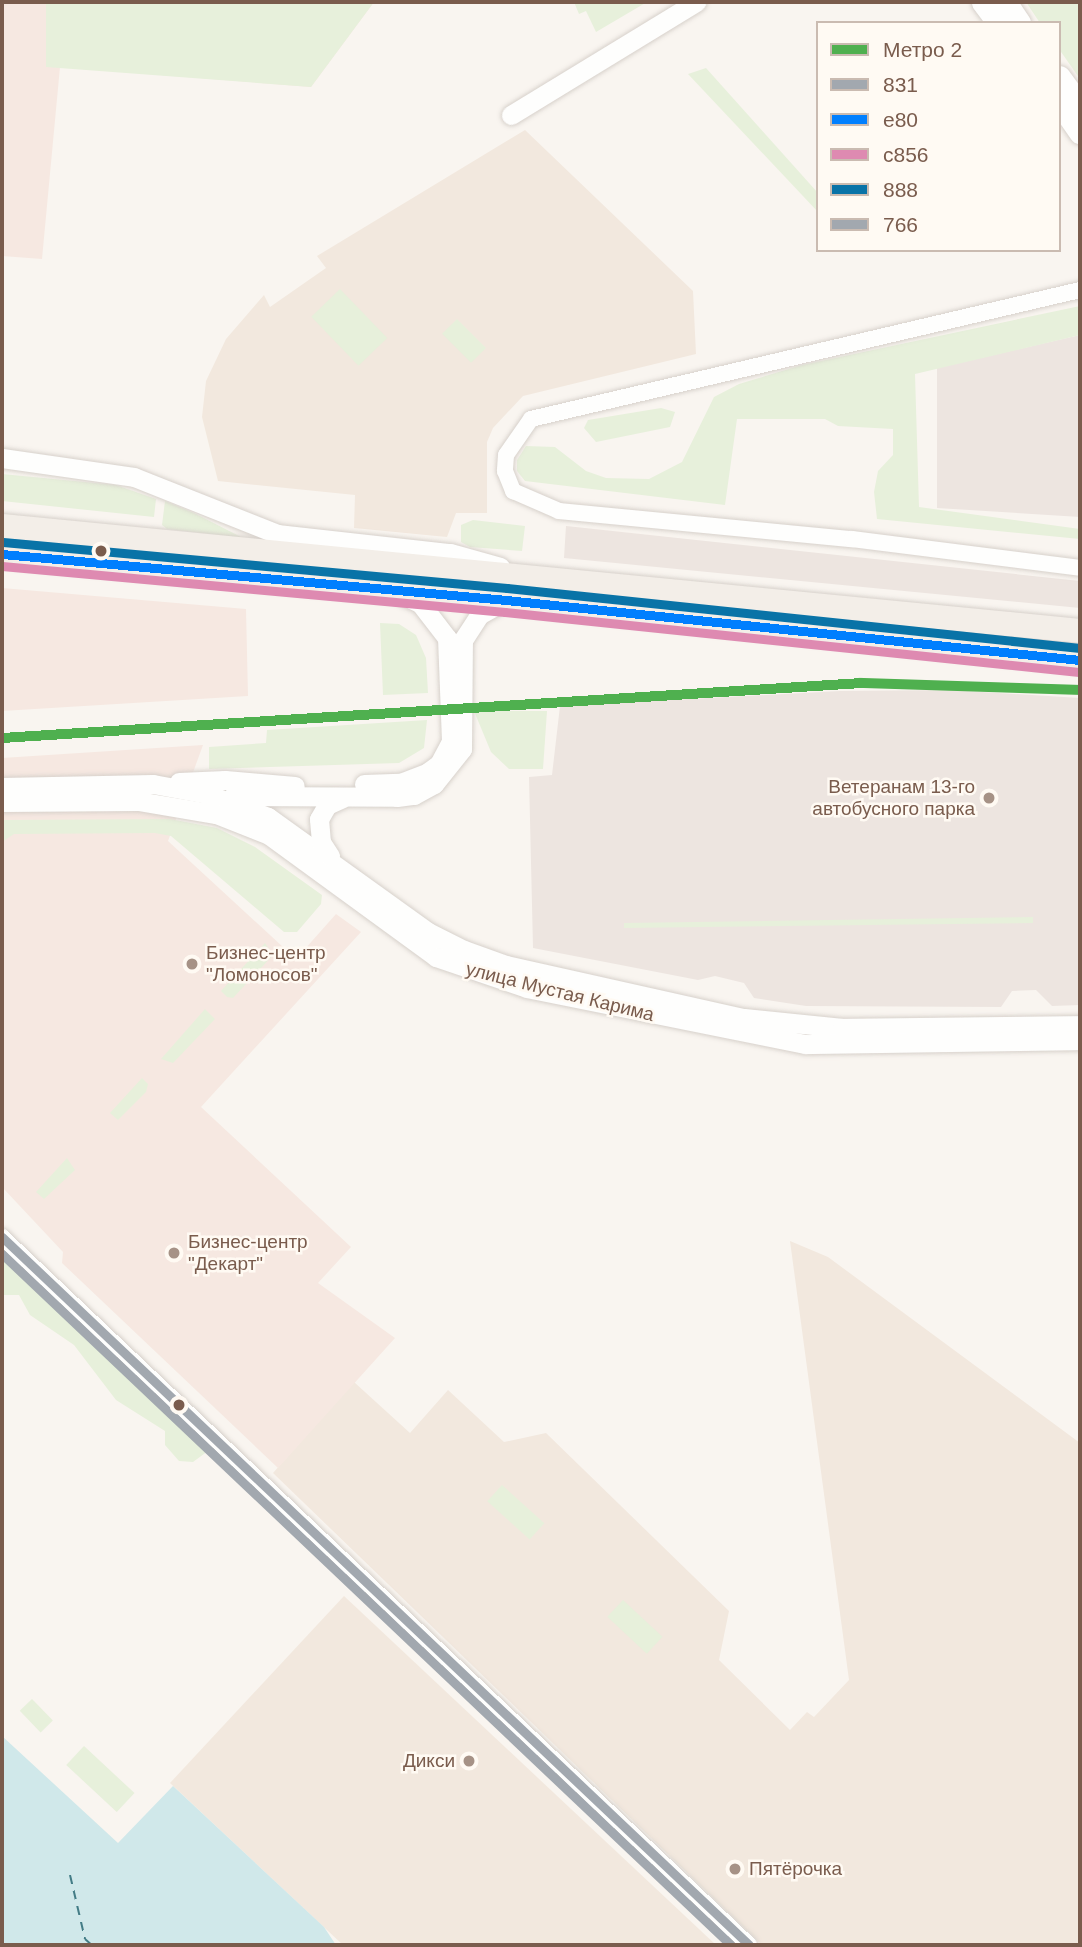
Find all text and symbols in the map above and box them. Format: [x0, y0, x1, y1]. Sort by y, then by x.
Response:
legend [816, 21, 1061, 252]
text: Метро 2 [883, 38, 962, 61]
text: 831 [883, 73, 918, 96]
text: е80 [883, 108, 918, 131]
text: с856 [883, 143, 929, 166]
text: 888 [883, 178, 918, 201]
text: 766 [883, 213, 918, 236]
unlabelled marker [94, 544, 108, 558]
place label: Ветеранам 13-го автобусного парка [812, 776, 975, 820]
marker: Ветеранам 13-го автобусного парка [981, 790, 997, 806]
place label: Бизнес-центр "Ломоносов" [206, 942, 326, 986]
marker: Бизнес-центр "Ломоносов" [184, 956, 200, 972]
street label: улица Мустая Карима [463, 958, 657, 1026]
place label: Бизнес-центр "Декарт" [188, 1231, 308, 1275]
marker: Бизнес-центр "Декарт" [166, 1245, 182, 1261]
unlabelled marker [172, 1398, 186, 1412]
place label: Дикси [403, 1750, 455, 1772]
marker: Дикси [461, 1753, 477, 1769]
place label: Пятёрочка [749, 1858, 842, 1880]
marker: Пятёрочка [727, 1861, 743, 1877]

